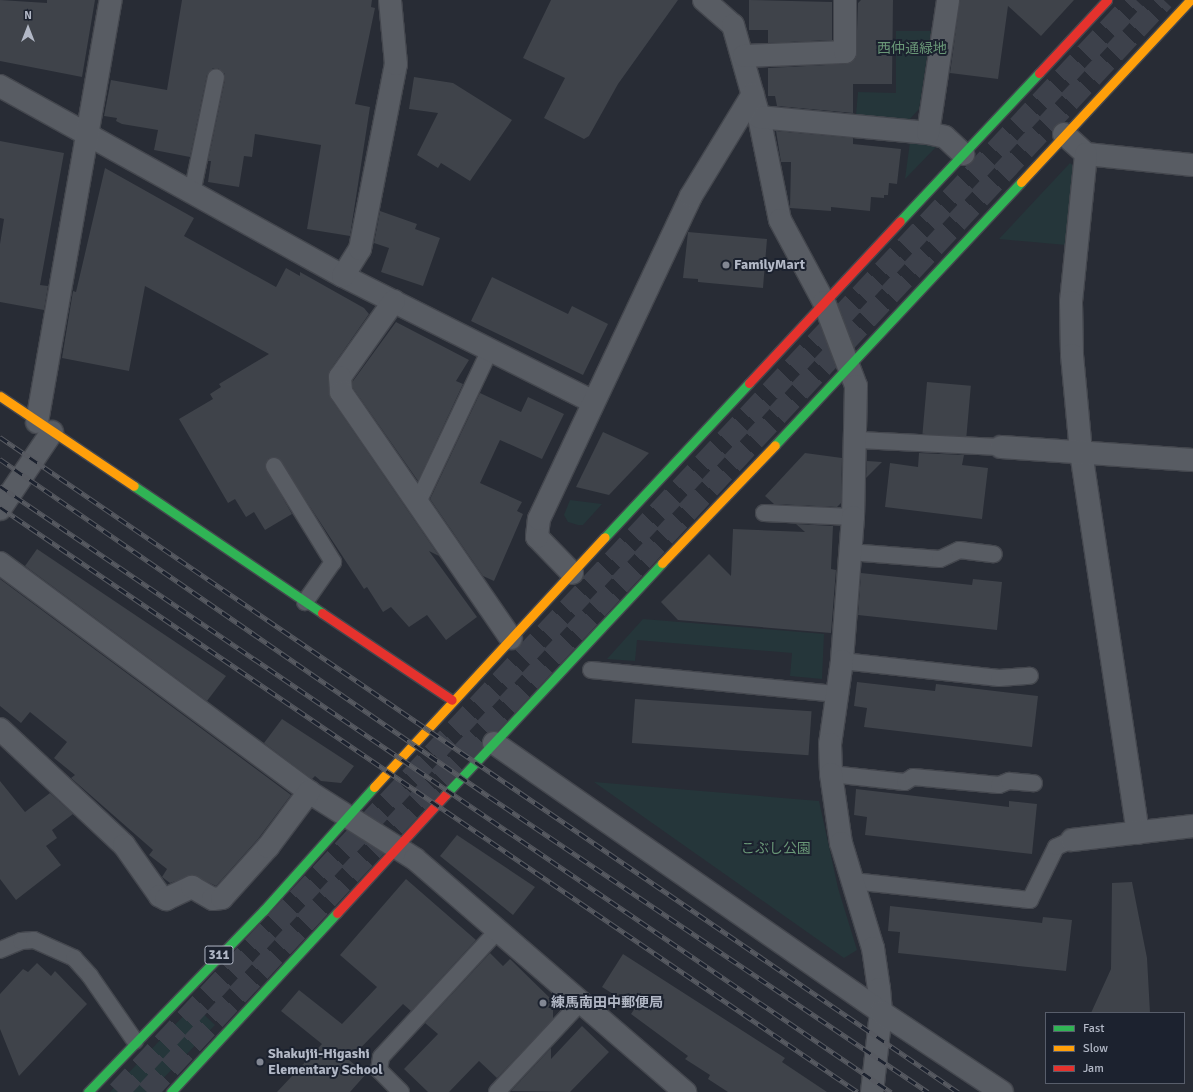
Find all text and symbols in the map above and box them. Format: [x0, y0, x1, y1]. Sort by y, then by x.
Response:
north arrow [8, 8, 48, 48]
text: N [24, 9, 32, 22]
park label: 西仲通緑地 [877, 41, 947, 57]
place label: FamilyMart [734, 257, 805, 273]
marker: FamilyMart [721, 260, 731, 270]
park label: こぶし公園 [741, 841, 811, 857]
road number: 311 [204, 944, 234, 966]
place label: 練馬南田中郵便局 [551, 995, 663, 1011]
marker: 練馬南田中郵便局 [538, 998, 548, 1008]
legend [1045, 1012, 1185, 1084]
text: Fast [1083, 1021, 1104, 1036]
text: Slow [1083, 1041, 1108, 1056]
place label: Shakujii-Higashi Elementary School [268, 1046, 383, 1078]
marker: Shakujii-Higashi Elementary School [255, 1057, 265, 1067]
text: Jam [1083, 1061, 1104, 1076]

